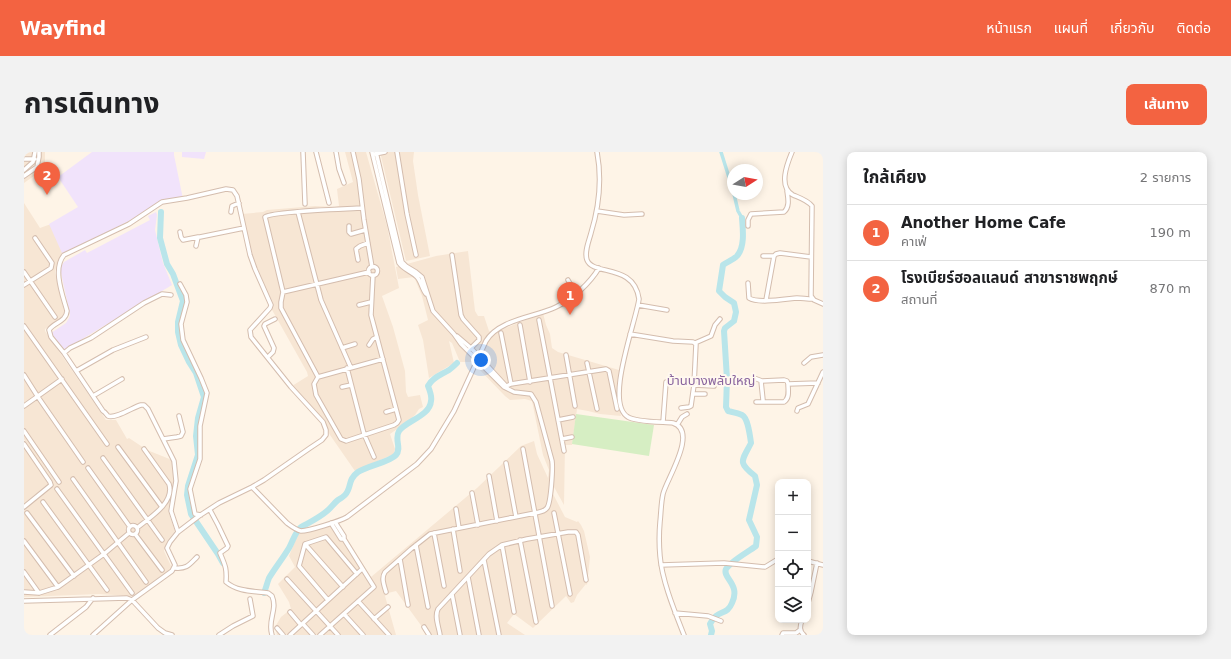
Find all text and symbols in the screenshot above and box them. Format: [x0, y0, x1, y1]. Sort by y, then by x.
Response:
text: Wayfind [20, 17, 106, 39]
text: หน้าแรก [986, 20, 1032, 36]
text: แผนที่ [1054, 20, 1088, 36]
text: เกี่ยวกับ [1110, 20, 1155, 36]
text: ติดต่อ [1177, 20, 1211, 36]
button: เส้นทาง [1126, 84, 1207, 125]
text: การเดินทาง [24, 87, 159, 120]
pin: 2 [34, 162, 60, 195]
north arrow [727, 164, 763, 200]
text: ใกล้เคียง [863, 167, 926, 187]
text: 2 รายการ [1140, 170, 1191, 185]
text: Another Home Cafe [901, 214, 1066, 232]
text: 1 [871, 225, 881, 240]
text: 190 m [1149, 225, 1191, 240]
text: คาเฟ่ [901, 234, 927, 249]
text: โรงเบียร์ฮอลแลนด์ สาขาราชพฤกษ์ [901, 269, 1118, 287]
text: 2 [871, 281, 881, 296]
text: 870 m [1149, 281, 1191, 296]
pin: 1 [557, 282, 583, 315]
text: สถานที่ [901, 292, 937, 307]
your location [471, 350, 491, 370]
district label: บ้านบางพลับใหญ่ [667, 373, 755, 388]
map controls [775, 479, 811, 623]
button: + [775, 479, 811, 515]
button: − [775, 515, 811, 551]
button: locate [775, 551, 811, 587]
button: layers [775, 587, 811, 623]

